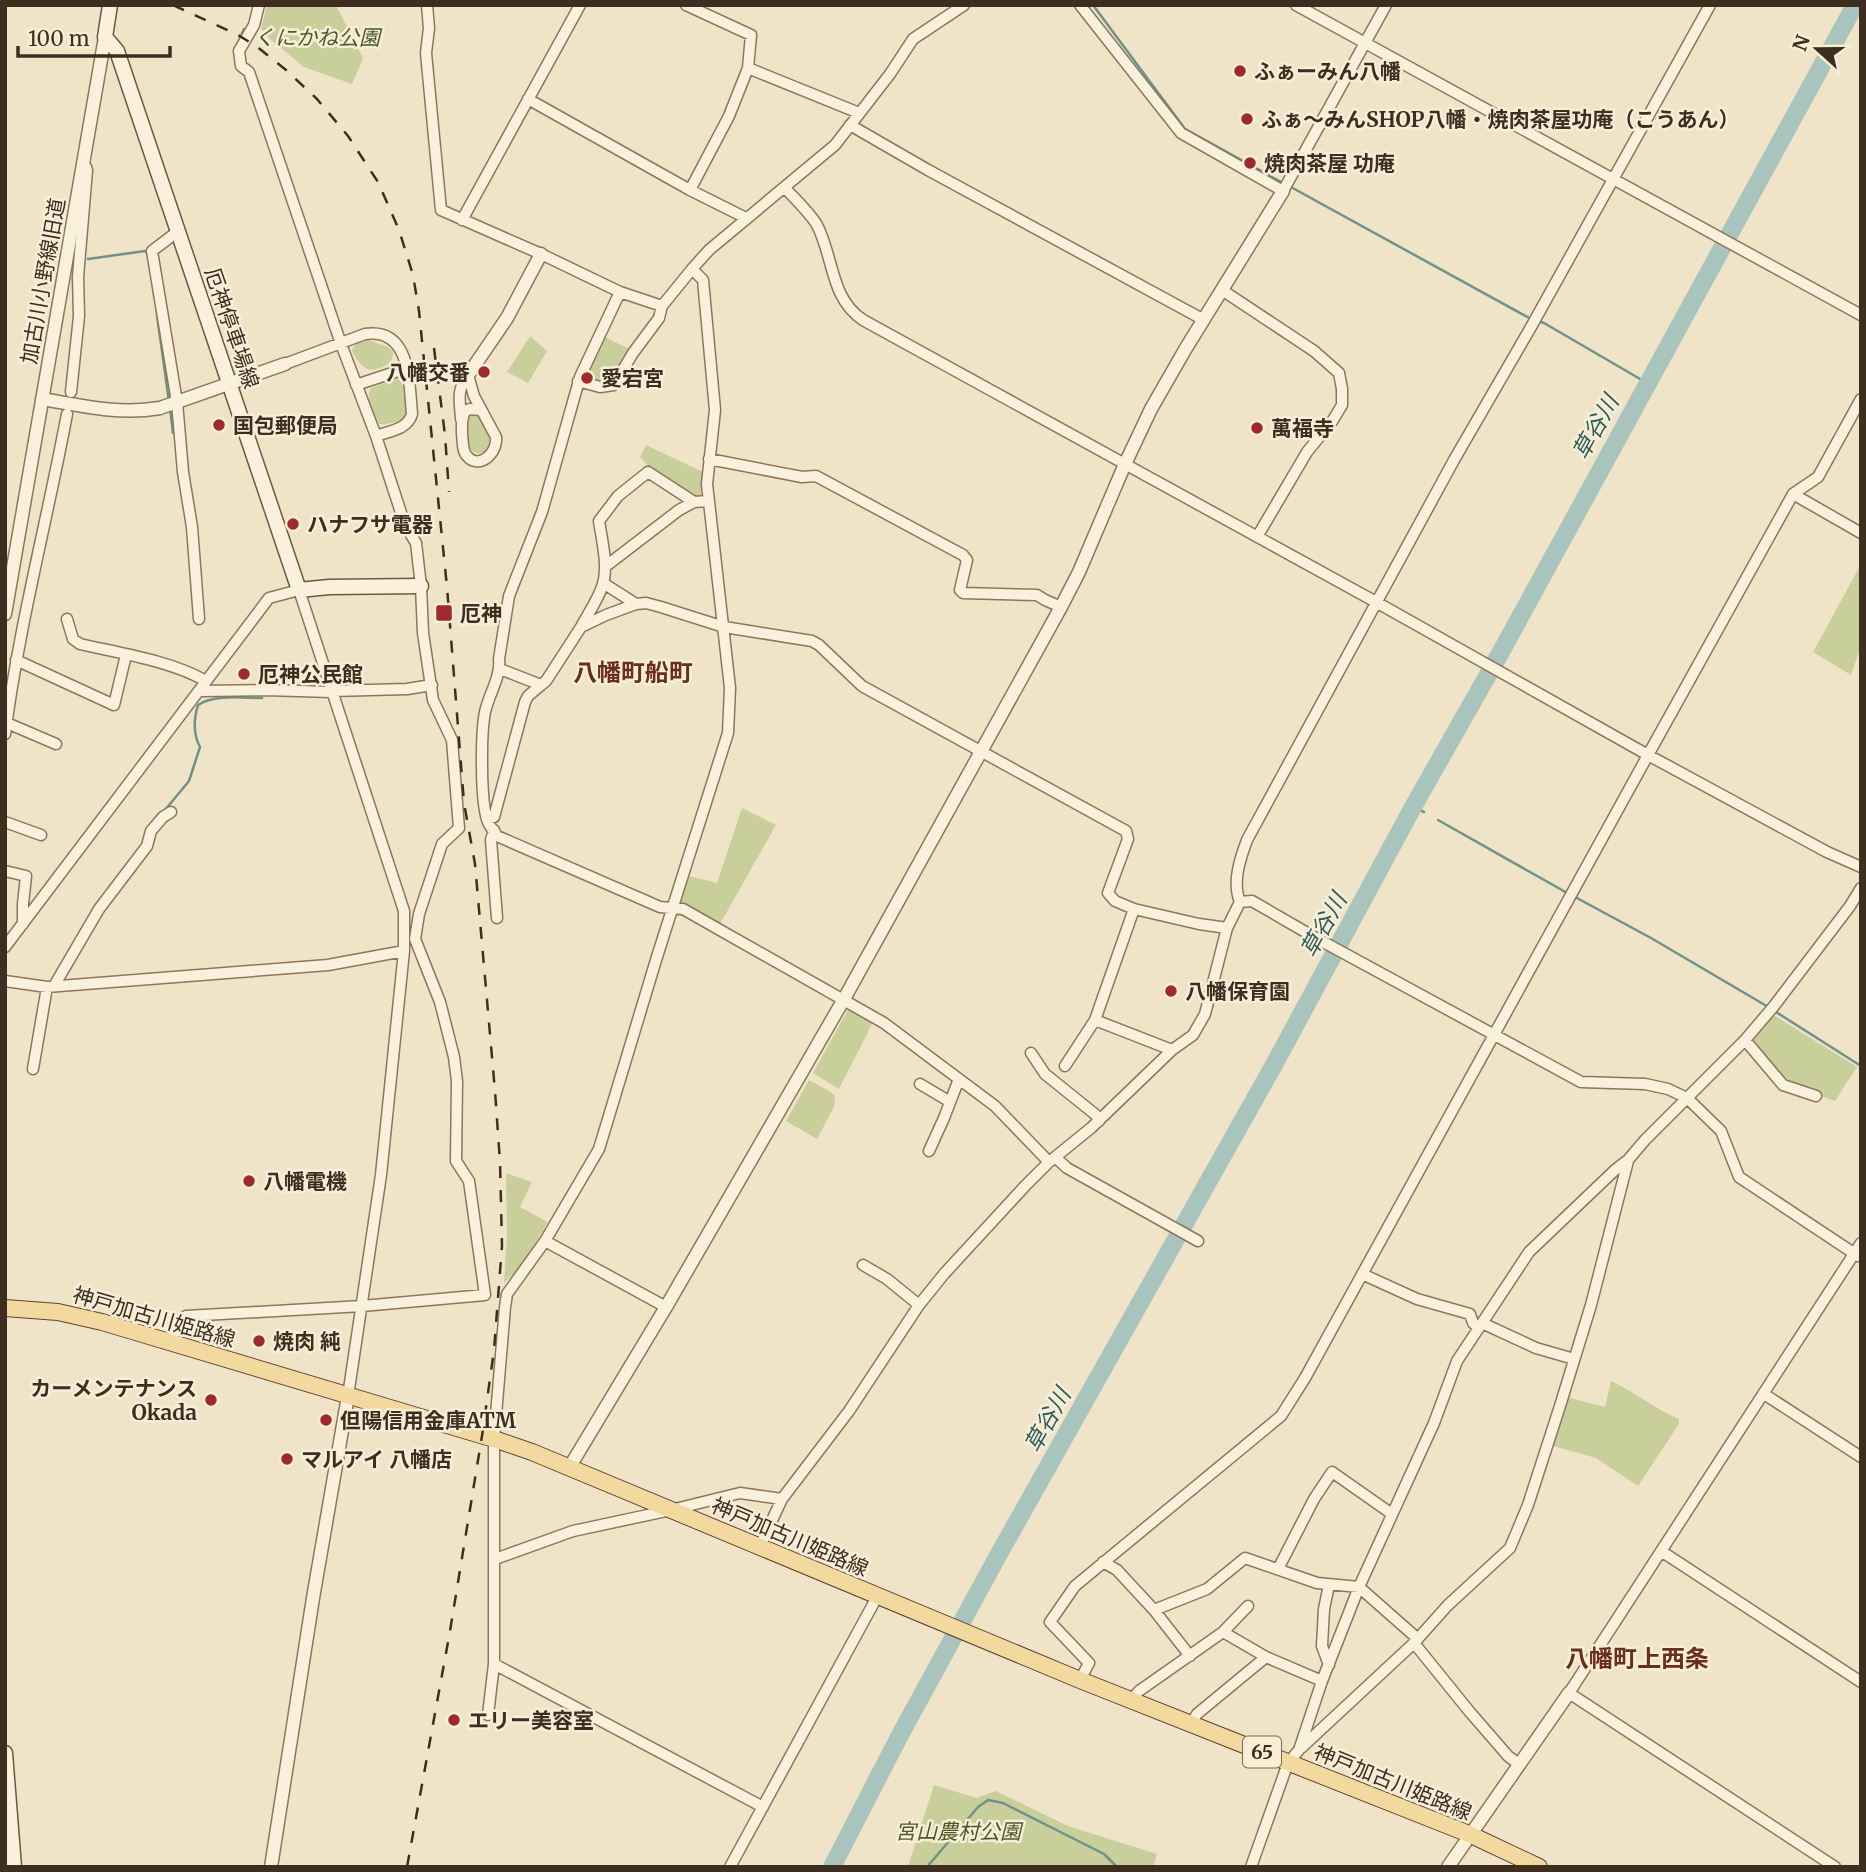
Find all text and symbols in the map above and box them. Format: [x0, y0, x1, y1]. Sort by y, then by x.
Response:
scale bar [18, 14, 170, 58]
north arrow [1782, 14, 1852, 84]
park label: くにかね公園 [254, 24, 383, 51]
text: 100 m [28, 25, 90, 52]
text: N [1787, 32, 1815, 54]
place label: ふぁーみん八幡 [1254, 58, 1401, 85]
marker: ふぁーみん八幡 [1232, 63, 1248, 79]
place label: ふぁ～みんSHOP八幡・焼肉茶屋功庵（こうあん） [1261, 106, 1739, 133]
marker: ふぁ～みんSHOP八幡・焼肉茶屋功庵（こうあん） [1239, 111, 1255, 127]
place label: 焼肉茶屋 功庵 [1264, 150, 1395, 177]
marker: 焼肉茶屋 功庵 [1242, 155, 1258, 171]
street label: 加古川小野線旧道 [15, 196, 71, 366]
street label: 厄神停車場線 [199, 264, 265, 392]
place label: 八幡交番 [386, 359, 470, 386]
marker: 八幡交番 [476, 364, 492, 380]
place label: 愛宕宮 [601, 365, 664, 392]
marker: 愛宕宮 [579, 370, 595, 386]
water label: 草谷川 [1566, 387, 1626, 464]
place label: 国包郵便局 [233, 412, 338, 439]
place label: 萬福寺 [1271, 415, 1334, 442]
marker: 国包郵便局 [211, 417, 227, 433]
marker: 萬福寺 [1249, 420, 1265, 436]
place label: ハナフサ電器 [307, 511, 433, 538]
marker: ハナフサ電器 [285, 516, 301, 532]
place label: 厄神 [460, 600, 502, 627]
marker: 厄神 [434, 603, 454, 623]
district label: 八幡町船町 [573, 657, 693, 688]
place label: 厄神公民館 [258, 661, 363, 688]
marker: 厄神公民館 [236, 666, 252, 682]
water label: 草谷川 [1294, 885, 1354, 962]
place label: 八幡保育園 [1185, 978, 1290, 1005]
marker: 八幡保育園 [1163, 983, 1179, 999]
place label: 八幡電機 [263, 1168, 347, 1195]
marker: 八幡電機 [241, 1173, 257, 1189]
street label: 神戸加古川姫路線 [70, 1281, 238, 1353]
place label: 焼肉 純 [273, 1328, 341, 1355]
marker: 焼肉 純 [251, 1333, 267, 1349]
place label: カーメンテナンス Okada [30, 1375, 197, 1426]
water label: 草谷川 [1018, 1380, 1078, 1457]
marker: カーメンテナンス Okada [203, 1392, 219, 1408]
place label: 但陽信用金庫ATM [340, 1407, 517, 1434]
marker: 但陽信用金庫ATM [318, 1412, 334, 1428]
place label: マルアイ 八幡店 [301, 1446, 452, 1473]
marker: マルアイ 八幡店 [279, 1451, 295, 1467]
street label: 神戸加古川姫路線 [707, 1492, 873, 1582]
district label: 八幡町上西条 [1565, 1643, 1709, 1674]
place label: エリー美容室 [468, 1707, 594, 1734]
marker: エリー美容室 [446, 1712, 462, 1728]
road number: 65 [1243, 1736, 1281, 1768]
street label: 神戸加古川姫路線 [1310, 1738, 1476, 1826]
park label: 宮山農村公園 [895, 1818, 1024, 1845]

